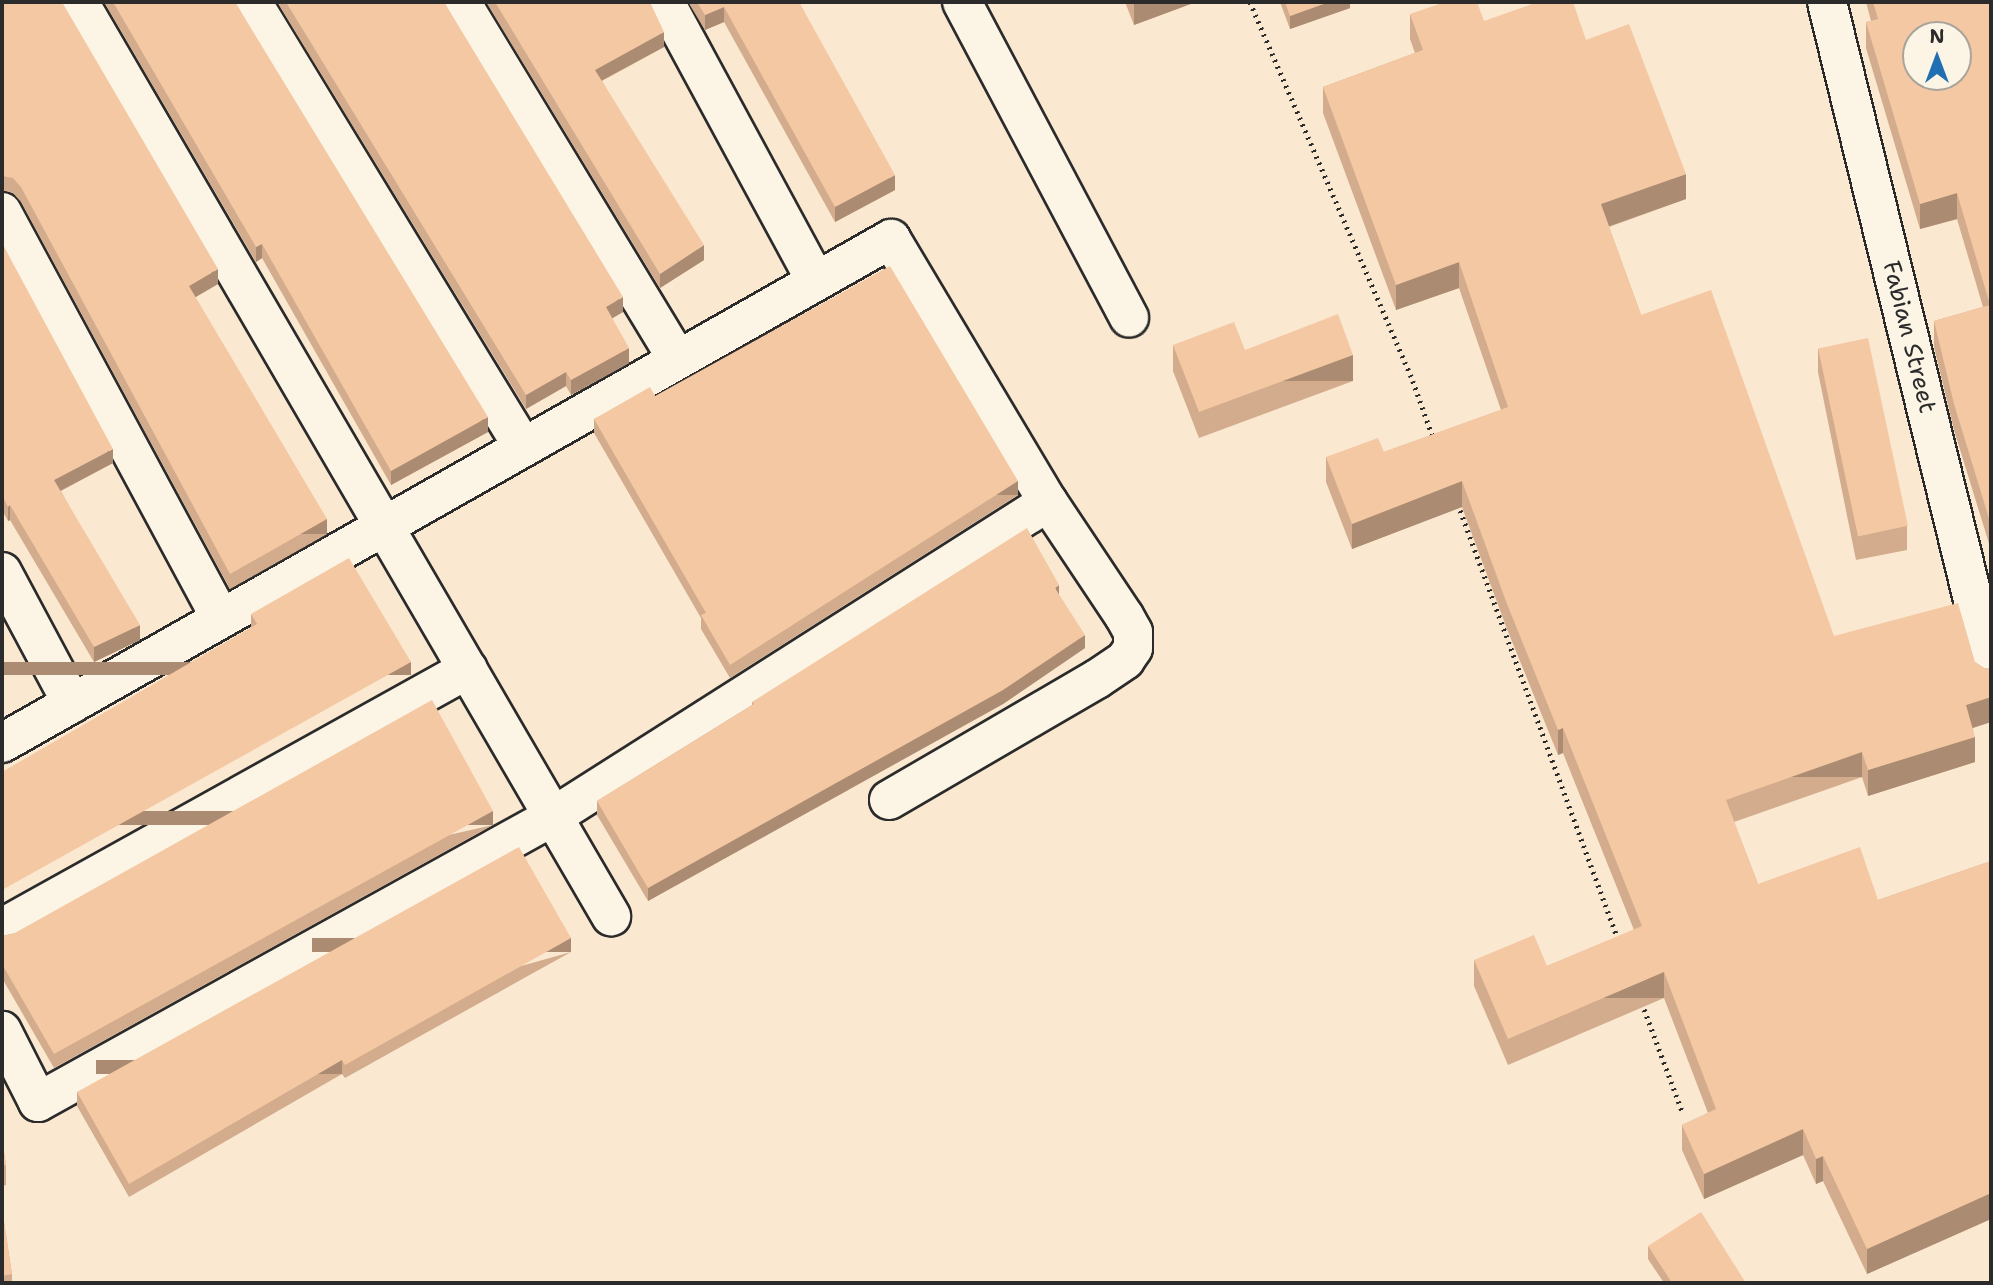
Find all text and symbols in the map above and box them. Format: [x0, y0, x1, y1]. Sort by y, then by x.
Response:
north arrow [1902, 21, 1972, 91]
text: N [1929, 24, 1945, 49]
street label: Fabian Street [1876, 258, 1942, 416]

